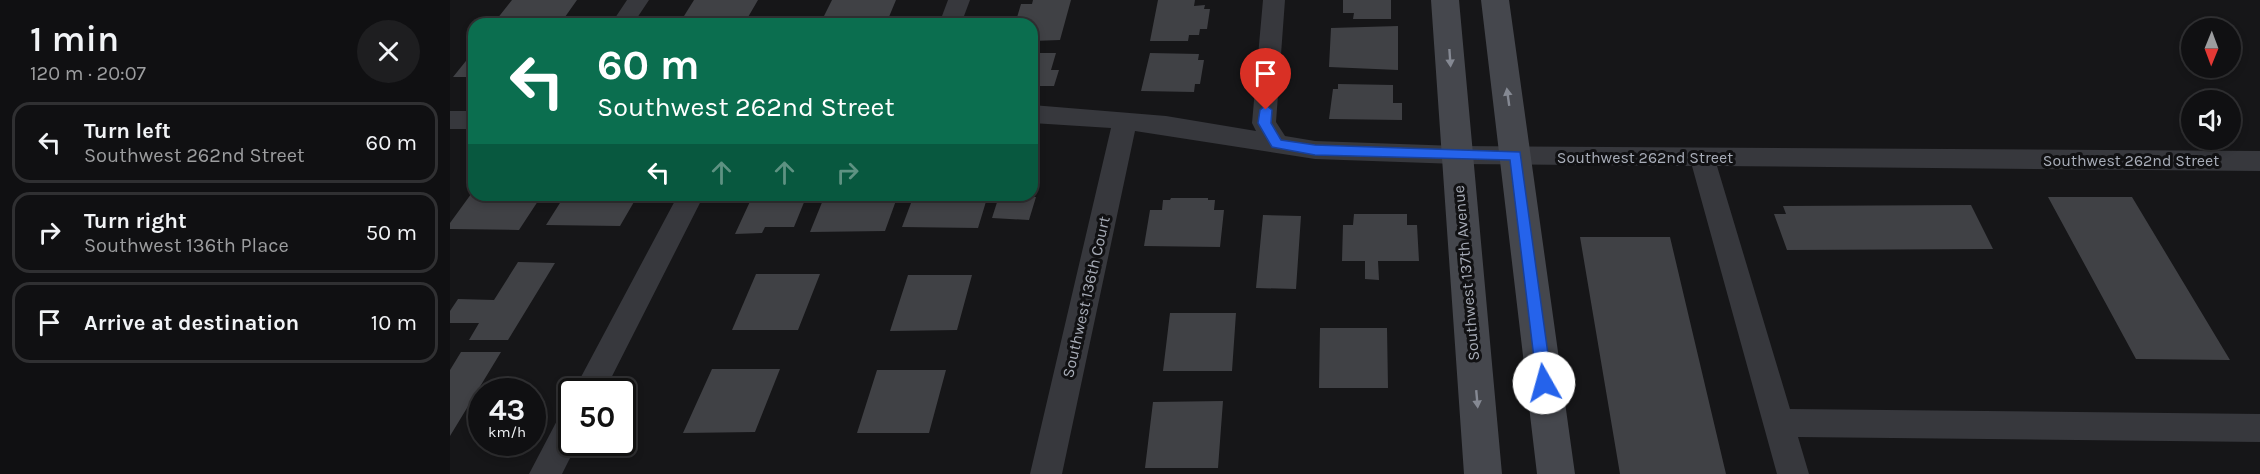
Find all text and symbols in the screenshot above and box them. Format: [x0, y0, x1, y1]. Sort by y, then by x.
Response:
text: 1 min [30, 18, 119, 60]
north arrow [2181, 18, 2241, 78]
map controls [2181, 18, 2241, 150]
button: close [357, 20, 420, 83]
text: 60 m [597, 40, 700, 90]
icon: left [498, 42, 576, 120]
pin [1240, 48, 1291, 110]
one-way arrow [1445, 49, 1454, 68]
icon: arrive [1249, 57, 1282, 90]
text: 120 m · 20:07 [30, 62, 146, 85]
one-way arrow [1503, 88, 1513, 107]
button: sound [2181, 90, 2241, 150]
text: Southwest 262nd Street [597, 91, 895, 123]
text: Turn left [84, 118, 171, 144]
icon: left [33, 126, 66, 159]
text: 60 m [366, 130, 417, 156]
text: Southwest 262nd Street [84, 144, 304, 167]
street label: Southwest 262nd Street [1557, 148, 1733, 167]
street label: Southwest 262nd Street [2043, 151, 2219, 170]
icon: left [642, 156, 675, 189]
icon: ahead [705, 156, 738, 189]
icon: ahead [768, 156, 801, 189]
icon: right [831, 156, 864, 189]
street label: Southwest 137th Avenue [1449, 184, 1483, 362]
text: Turn right [84, 208, 187, 234]
street label: Southwest 136th Court [1058, 214, 1114, 380]
icon: right [33, 216, 66, 249]
text: 50 m [366, 220, 417, 246]
text: Southwest 136th Place [84, 234, 289, 257]
icon: arrive [33, 306, 66, 339]
text: Arrive at destination [84, 310, 299, 336]
text: 10 m [371, 310, 417, 336]
position arrow [1512, 351, 1576, 415]
speed limit sign: 50 [558, 378, 636, 456]
one-way arrow [1472, 390, 1482, 409]
text: 43 [489, 392, 525, 428]
text: km/h [488, 423, 526, 441]

